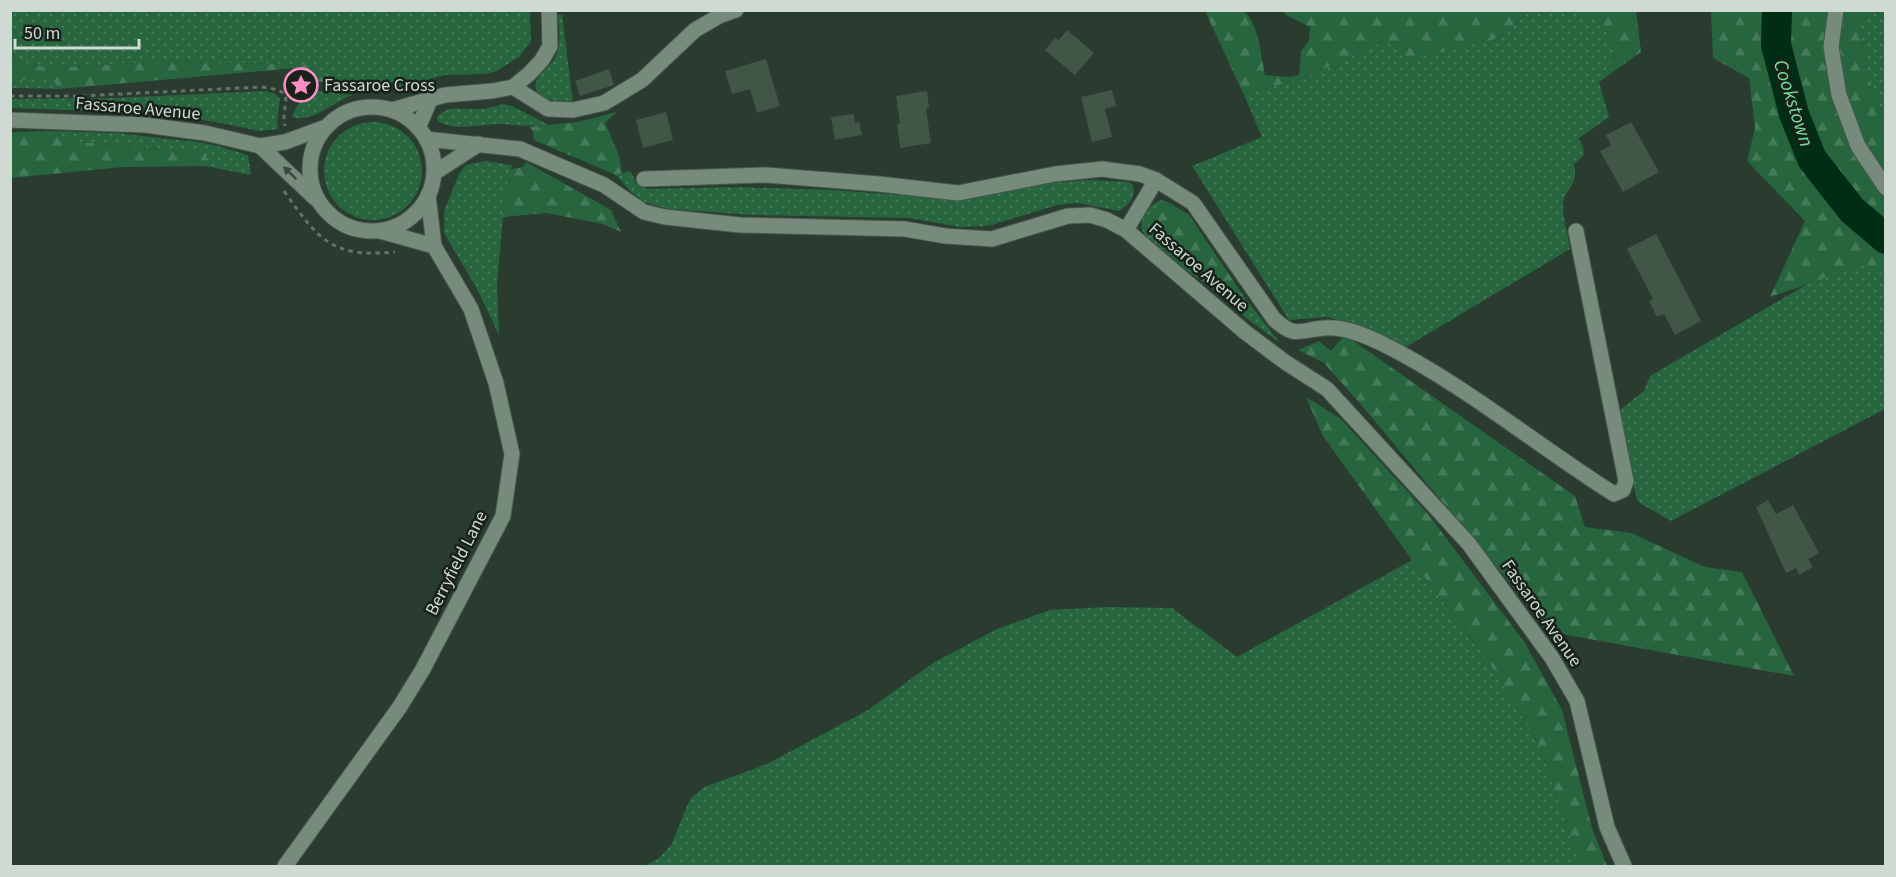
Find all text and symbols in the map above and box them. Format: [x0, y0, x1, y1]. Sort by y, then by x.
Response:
scale bar [15, 12, 140, 50]
text: 50 m [24, 21, 60, 46]
water label: Cookstown [1766, 56, 1820, 151]
place icon: Fassaroe Cross [283, 67, 319, 103]
place label: Fassaroe Cross [324, 73, 435, 98]
street label: Fassaroe Avenue [74, 91, 202, 126]
one-way arrow [284, 167, 298, 181]
street label: Fassaroe Avenue [1143, 217, 1254, 318]
street label: Berryfield Lane [419, 507, 494, 620]
street label: Fassaroe Avenue [1495, 555, 1588, 672]

